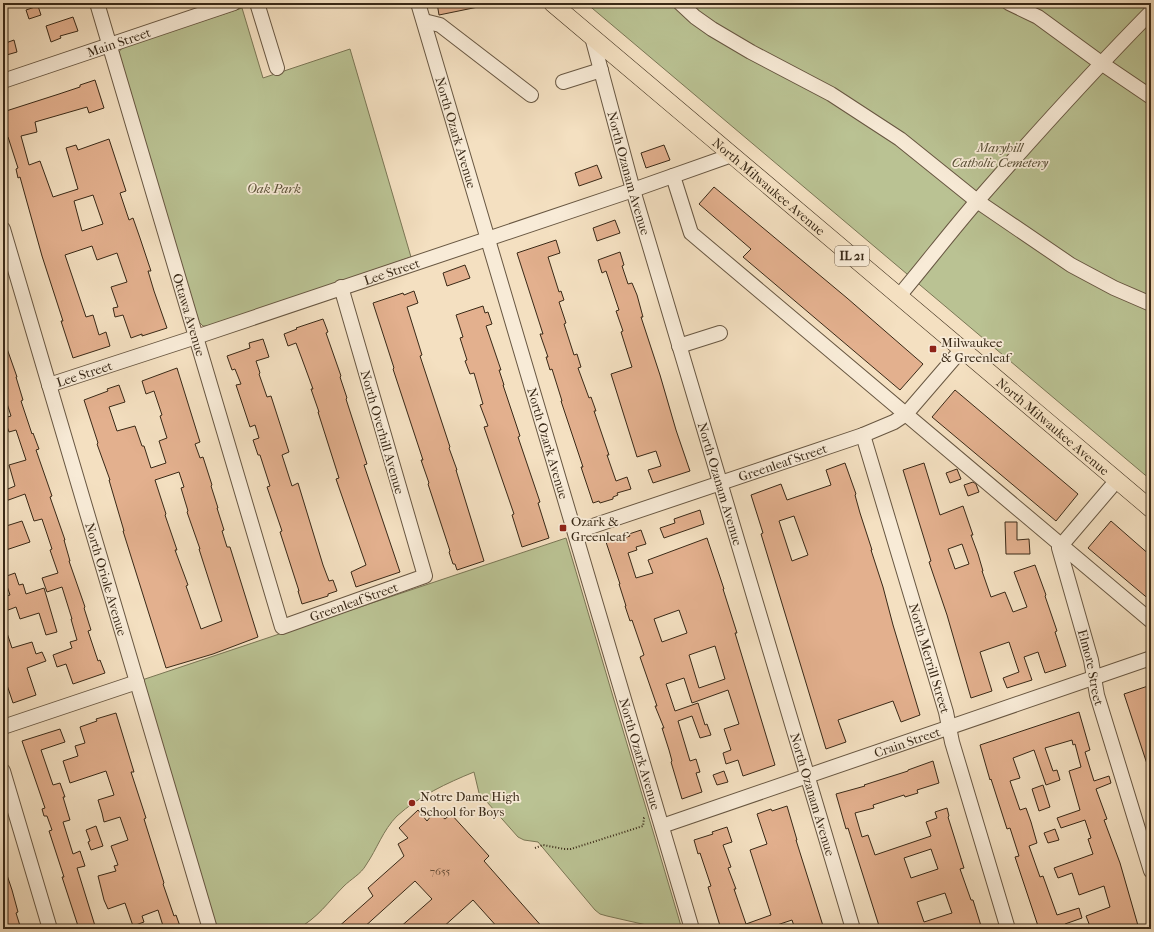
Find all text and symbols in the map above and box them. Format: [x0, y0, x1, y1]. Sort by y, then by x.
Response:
street label: Main Street [85, 25, 153, 60]
street label: North Ozark Avenue [432, 75, 480, 191]
street label: North Ozanam Avenue [604, 110, 653, 237]
street label: North Milwaukee Avenue [709, 135, 828, 239]
park label: Maryhill Catholic Cemetery [952, 140, 1049, 170]
park label: Oak Park [247, 181, 301, 196]
road number: IL 21 [835, 246, 869, 266]
street label: Lee Street [362, 255, 422, 288]
street label: Ottawa Avenue [170, 272, 208, 358]
place label: Milwaukee & Greenleaf [941, 335, 1012, 365]
marker: Milwaukee & Greenleaf [928, 344, 938, 354]
street label: Lee Street [54, 358, 115, 390]
street label: North Overhill Avenue [358, 369, 408, 496]
street label: North Milwaukee Avenue [993, 375, 1113, 479]
street label: North Ozark Avenue [524, 386, 571, 501]
street label: North Ozanam Avenue [695, 421, 746, 548]
street label: Greenleaf Street [736, 441, 829, 484]
place label: Ozark & Greenleaf [571, 514, 629, 544]
street label: North Oriole Avenue [82, 521, 130, 638]
marker: Ozark & Greenleaf [558, 523, 568, 533]
street label: Greenleaf Street [308, 579, 400, 624]
street label: North Merrill Street [906, 602, 953, 715]
street label: Elmore Street [1075, 628, 1107, 708]
street label: North Ozark Avenue [616, 696, 663, 812]
street label: Crain Street [872, 724, 942, 761]
street label: North Ozanam Avenue [787, 731, 838, 858]
place label: Notre Dame High School for Boys [420, 789, 520, 819]
marker: Notre Dame High School for Boys [407, 798, 417, 808]
house number: 7655 [430, 865, 451, 878]

